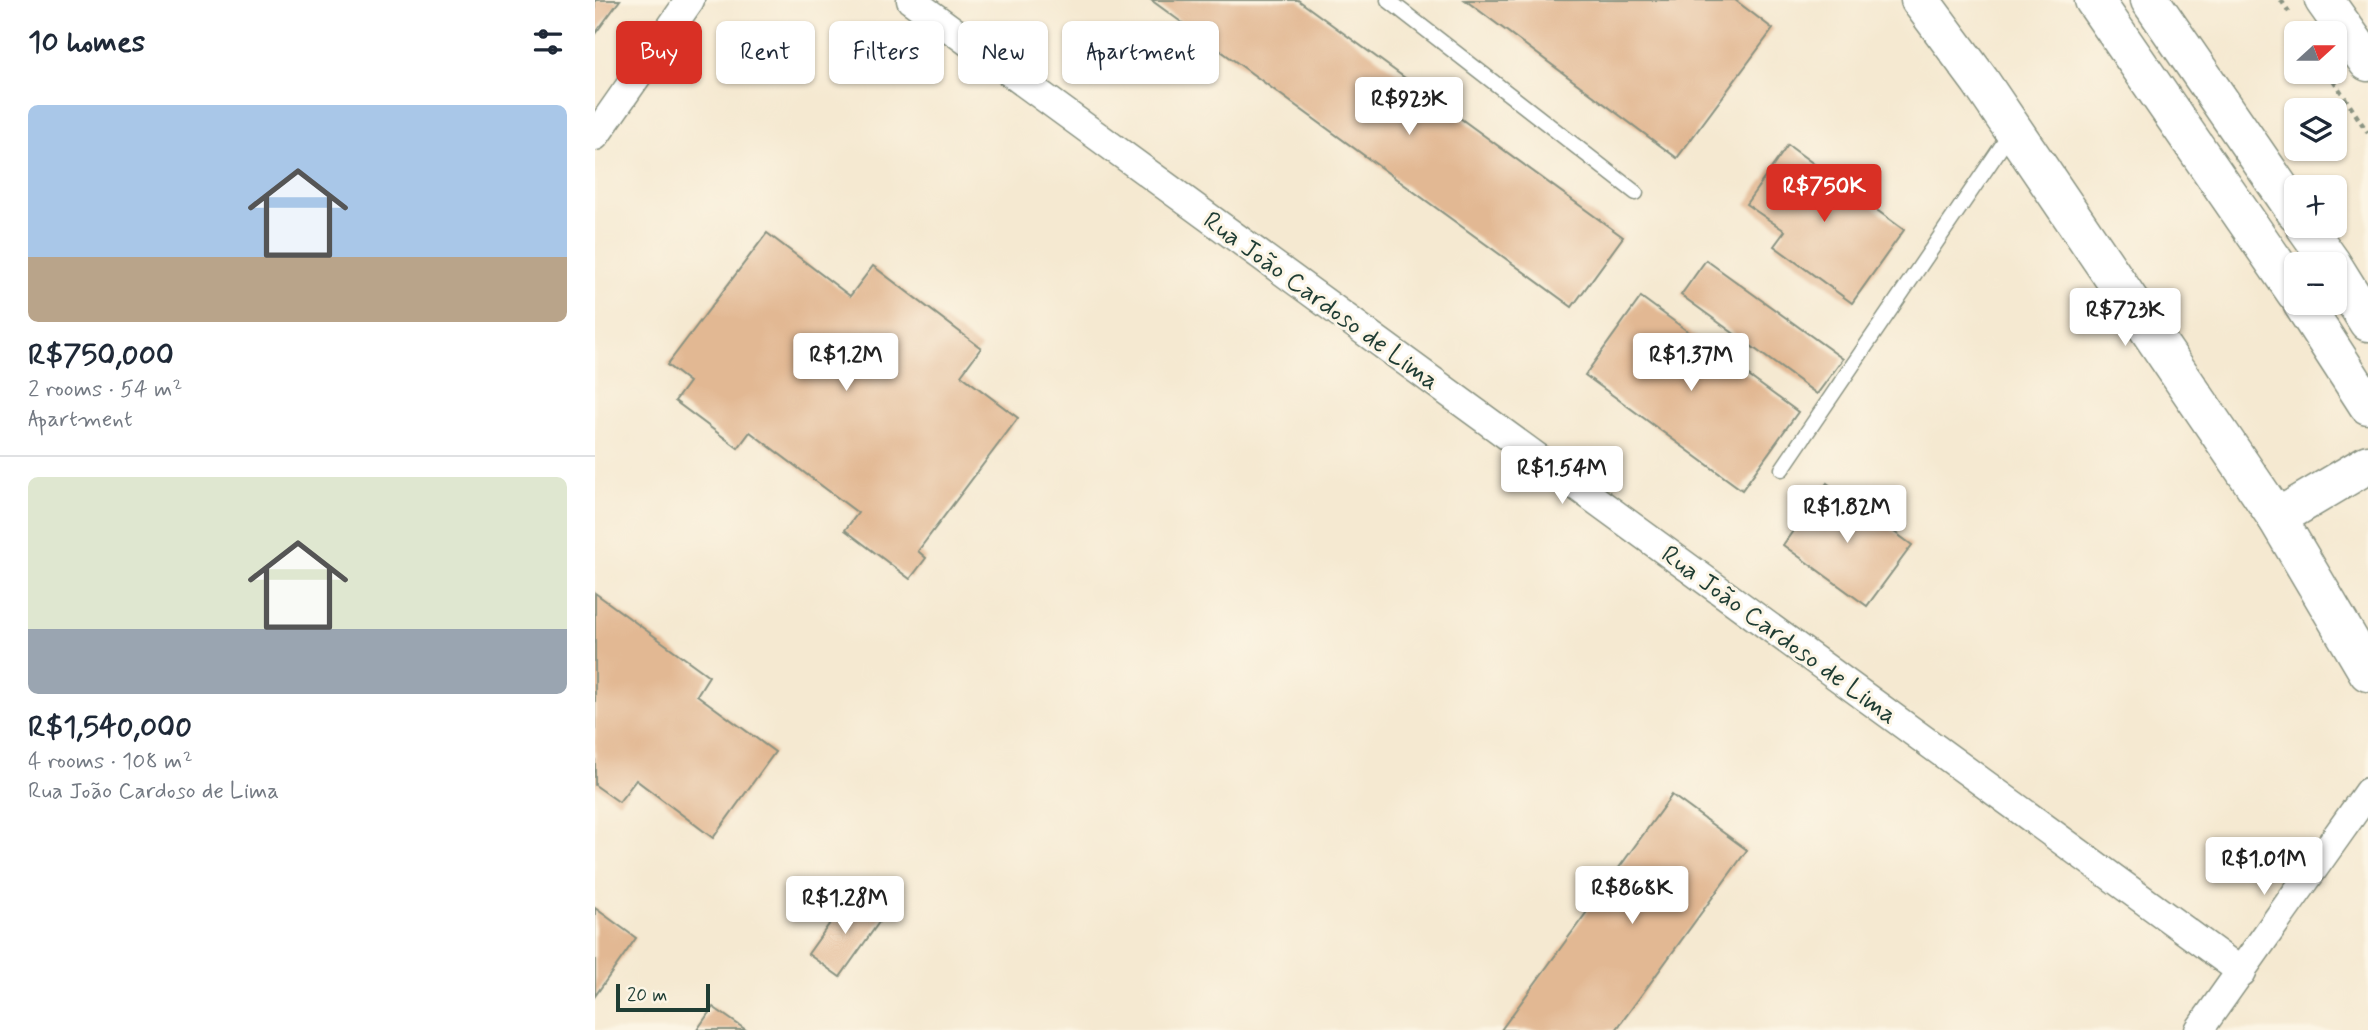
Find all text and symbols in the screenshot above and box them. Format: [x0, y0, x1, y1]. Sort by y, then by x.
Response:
chip: Buy [616, 21, 702, 84]
chip: Rent [716, 21, 815, 84]
chip: Filters [829, 21, 944, 84]
chip: New [958, 21, 1048, 84]
chip: Apartment [1062, 21, 1219, 84]
north arrow [2284, 21, 2347, 84]
map controls [2284, 21, 2347, 315]
text: 10 homes [28, 23, 145, 62]
icon: filters [529, 23, 567, 61]
pin: R$923K [1352, 78, 1466, 137]
text: R$923K [1371, 85, 1447, 115]
button: layers [2284, 98, 2347, 161]
icon: home [235, 150, 361, 276]
pin: R$750K [1767, 164, 1881, 224]
text: R$750K [1782, 172, 1866, 202]
button: + [2284, 175, 2347, 238]
street label: Rua João Cardoso de Lima [1196, 204, 1446, 399]
button: − [2284, 252, 2347, 315]
pin: R$723K [2068, 288, 2182, 348]
text: R$723K [2086, 296, 2164, 326]
pin: R$1.2M [789, 334, 903, 393]
pin: R$1.37M [1626, 334, 1756, 393]
text: R$750,000 [28, 336, 174, 375]
text: R$1.2M [809, 341, 883, 371]
text: R$1.37M [1649, 341, 1733, 371]
text: 2 rooms · 54 m² [28, 375, 182, 405]
text: Apartment [28, 405, 133, 435]
pin: R$1.54M [1497, 447, 1627, 506]
text: R$1.54M [1517, 454, 1607, 484]
pin: R$1.82M [1782, 486, 1912, 545]
text: R$1.82M [1803, 493, 1891, 523]
icon: home [235, 522, 361, 648]
street label: Rua João Cardoso de Lima [1654, 538, 1904, 733]
text: R$1,540,000 [28, 708, 192, 747]
text: 4 rooms · 108 m² [28, 747, 193, 777]
text: Rua João Cardoso de Lima [28, 777, 279, 807]
pin: R$1.01M [2199, 838, 2329, 897]
text: R$1.01M [2222, 845, 2306, 875]
pin: R$868K [1575, 866, 1689, 926]
text: R$868K [1591, 874, 1673, 904]
pin: R$1.28M [780, 876, 910, 936]
text: R$1.28M [802, 884, 888, 914]
scale bar [616, 981, 711, 1013]
text: 20 m [627, 983, 667, 1008]

